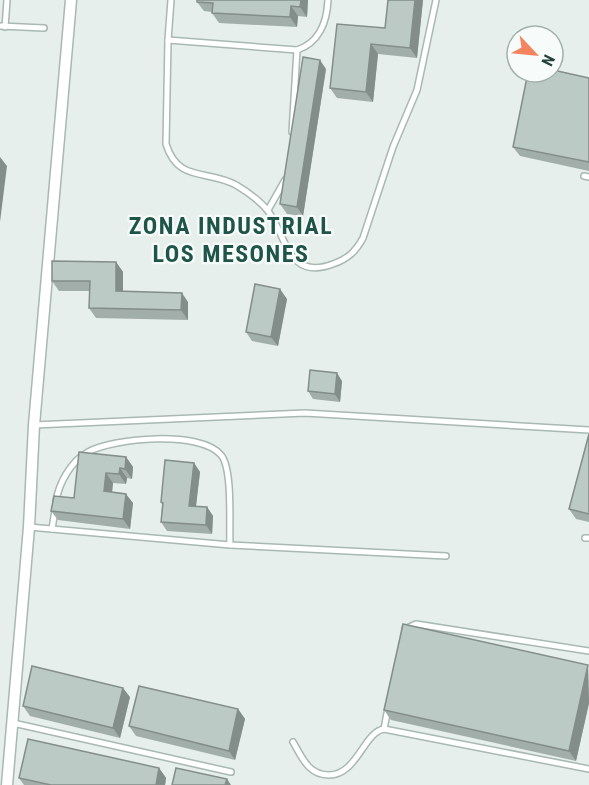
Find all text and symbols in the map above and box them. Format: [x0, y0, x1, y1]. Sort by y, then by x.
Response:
north arrow [505, 24, 565, 84]
text: N [537, 52, 559, 69]
district label: ZONA INDUSTRIAL LOS MESONES [129, 212, 333, 268]

